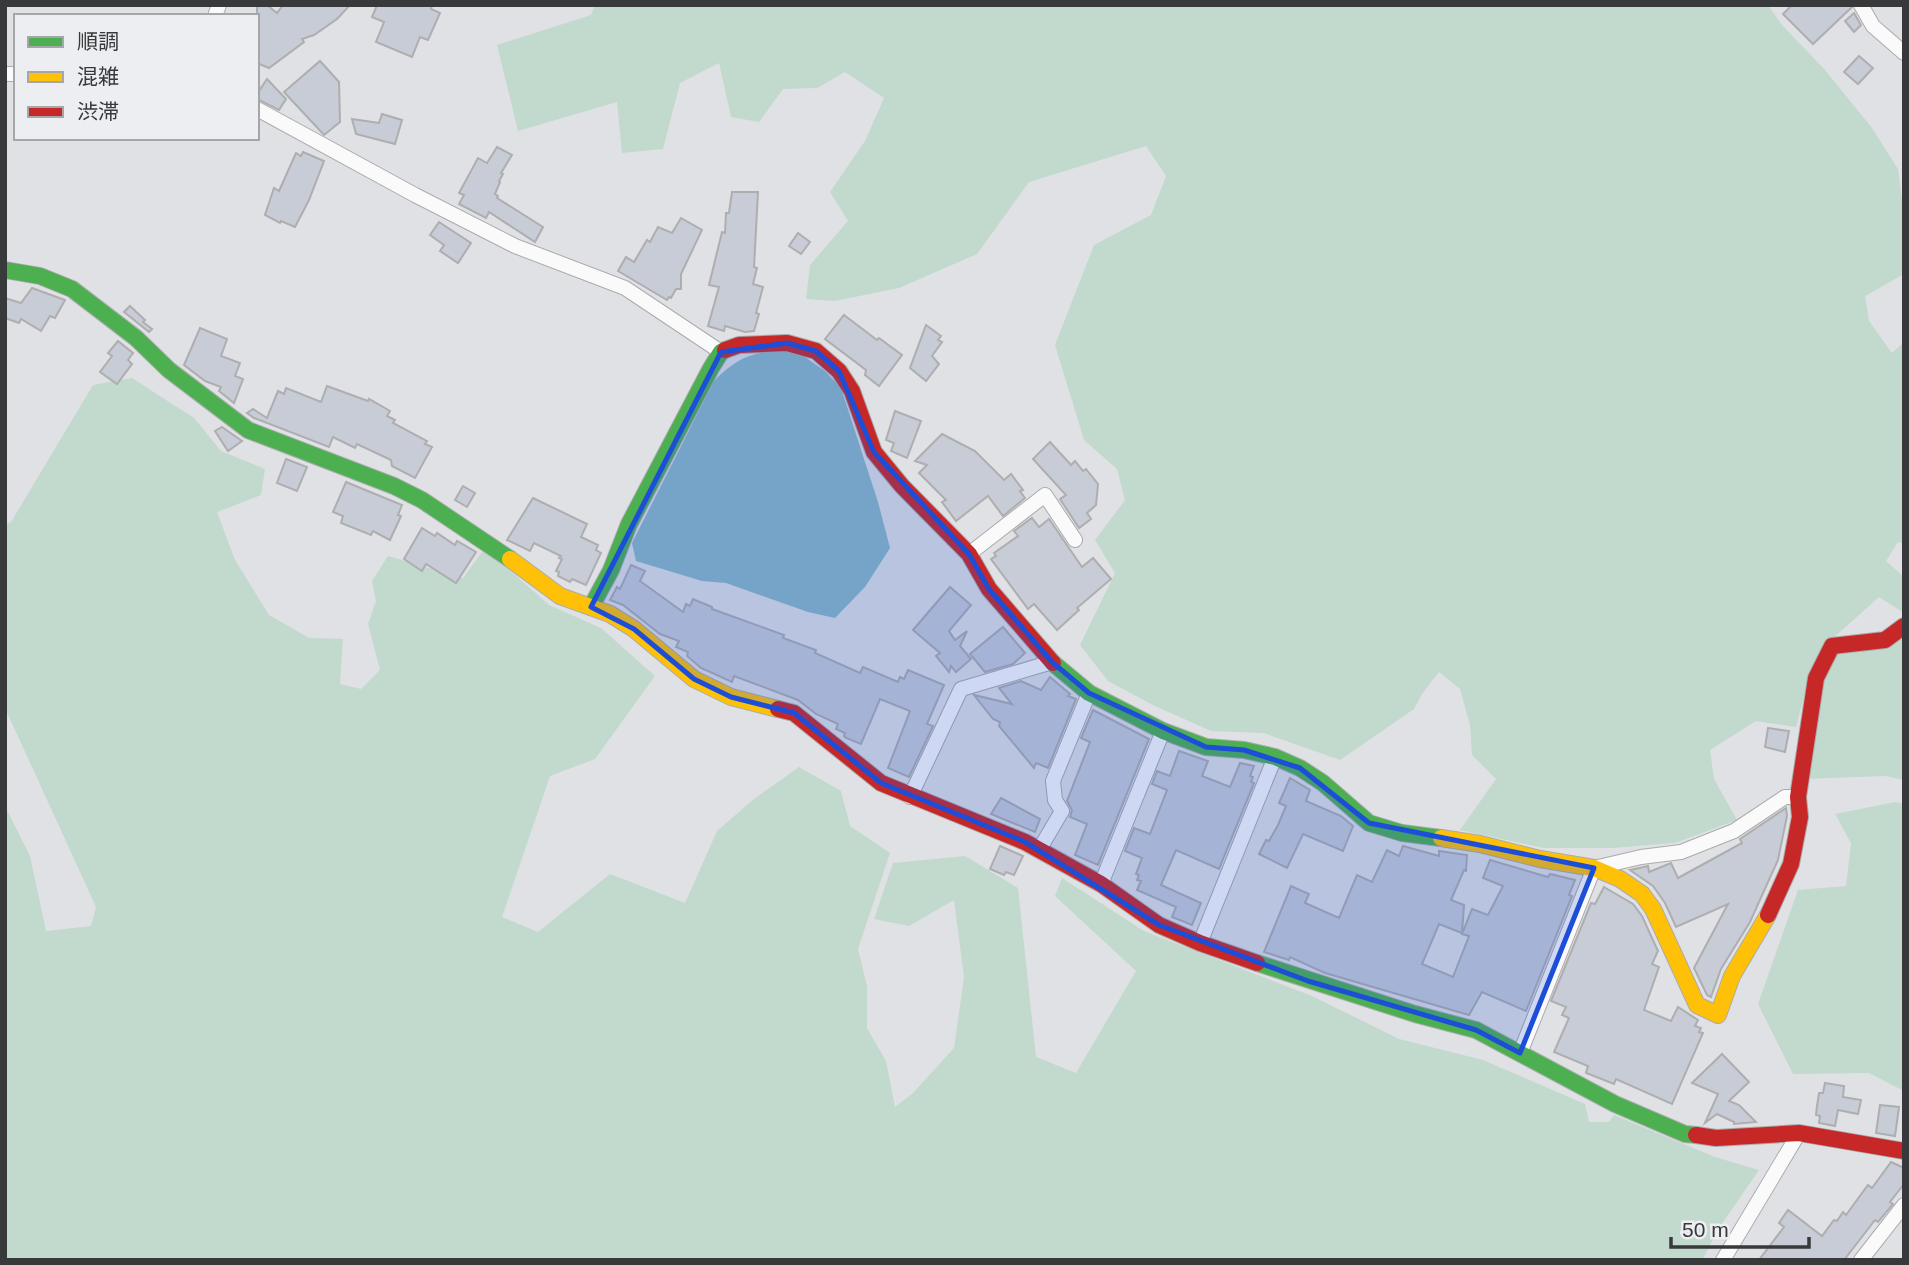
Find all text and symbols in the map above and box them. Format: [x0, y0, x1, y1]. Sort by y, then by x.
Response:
legend [14, 14, 259, 140]
text: 順調 [77, 30, 119, 53]
text: 混雑 [77, 65, 119, 88]
text: 渋滞 [77, 100, 119, 123]
scale bar [1671, 1206, 1809, 1250]
text: 50 m [1682, 1218, 1729, 1241]

